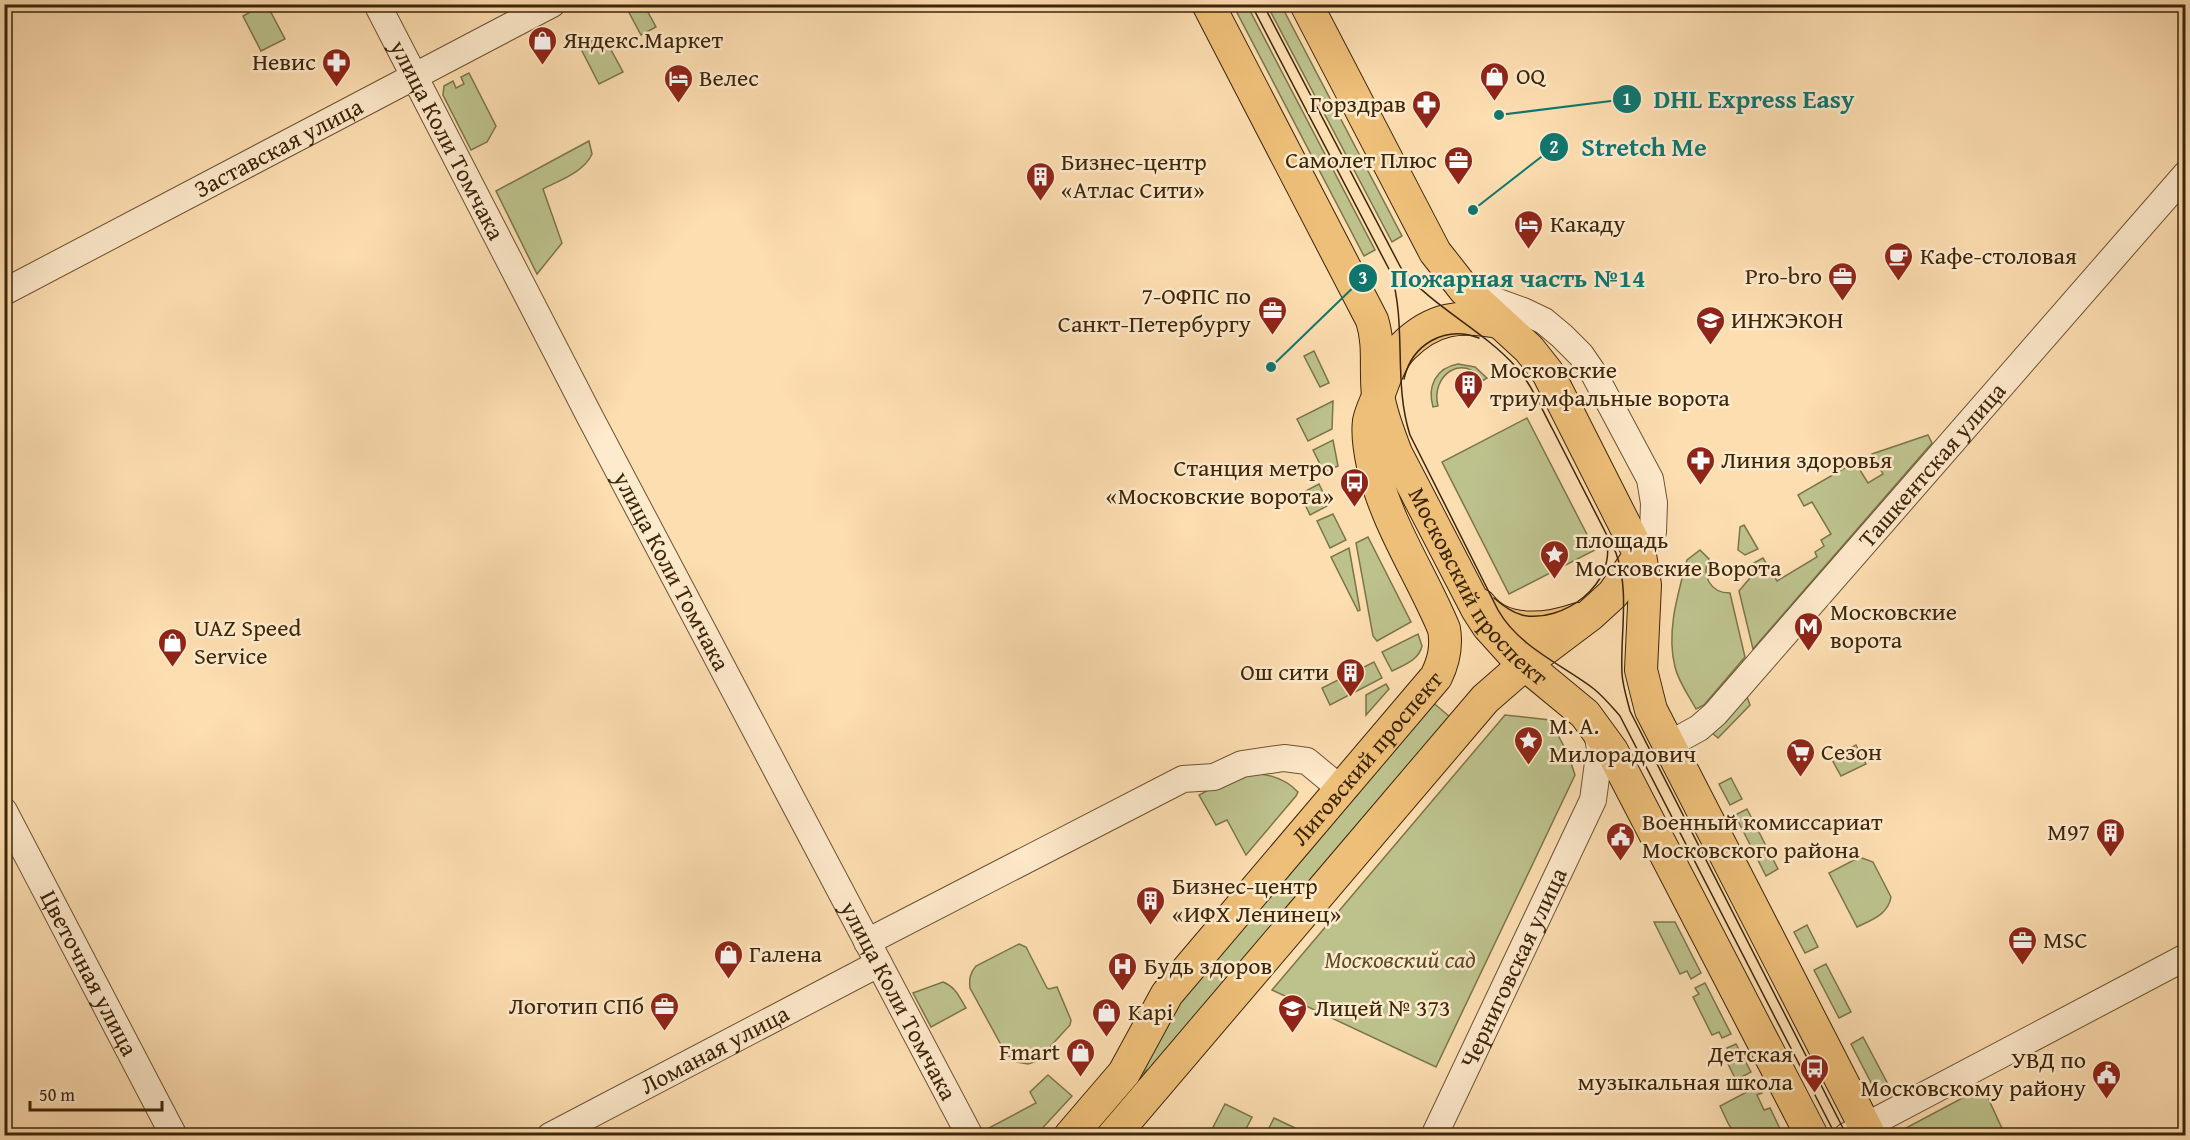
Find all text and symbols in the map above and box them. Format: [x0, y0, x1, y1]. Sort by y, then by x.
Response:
place label: Яндекс.Маркет [562, 22, 723, 57]
shop icon: Яндекс.Маркет [526, 24, 558, 66]
street label: улица Коли Томчака [381, 33, 514, 247]
place label: Невис [252, 44, 316, 79]
pharmacy icon: Невис [321, 46, 353, 88]
place label: OQ [1516, 58, 1547, 93]
place label: Велес [699, 60, 759, 95]
shop icon: OQ [1479, 60, 1511, 102]
hotel icon: Велес [662, 62, 694, 104]
callout: DHL Express Easy [1612, 77, 1867, 121]
text: DHL Express Easy [1654, 79, 1855, 118]
text: 1 [1622, 85, 1632, 112]
place label: Горздрав [1310, 86, 1406, 121]
street label: Заставская улица [188, 88, 369, 206]
pharmacy icon: Горздрав [1411, 88, 1443, 130]
callout: Stretch Me [1539, 125, 1719, 169]
text: Stretch Me [1581, 127, 1707, 166]
text: 2 [1549, 133, 1559, 160]
place label: Самолет Плюс [1285, 142, 1437, 177]
place label: Бизнес-центр «Атлас Сити» [1061, 144, 1207, 207]
office icon: Самолет Плюс [1442, 144, 1474, 186]
building icon: Бизнес-центр «Атлас Сити» [1024, 160, 1056, 202]
place label: Какаду [1550, 206, 1625, 241]
hotel icon: Какаду [1513, 208, 1545, 250]
place label: Кафе-столовая [1920, 238, 2077, 273]
cafe icon: Кафе-столовая [1883, 240, 1915, 282]
callout: Пожарная часть №14 [1348, 256, 1657, 300]
text: Пожарная часть №14 [1390, 258, 1646, 297]
place label: Pro-bro [1745, 258, 1822, 293]
office icon: Pro-bro [1827, 260, 1859, 302]
text: 3 [1358, 264, 1368, 291]
place label: 7-ОФПС по Санкт-Петербургу [1058, 278, 1251, 341]
office icon: 7-ОФПС по Санкт-Петербургу [1256, 294, 1288, 336]
place label: ИНЖЭКОН [1731, 302, 1843, 337]
school or university icon: ИНЖЭКОН [1694, 304, 1726, 346]
place label: Московские триумфальные ворота [1490, 352, 1730, 415]
building icon: Московские триумфальные ворота [1453, 368, 1485, 410]
street label: Ташкентская улица [1850, 374, 2014, 555]
place label: Линия здоровья [1721, 442, 1892, 477]
pharmacy icon: Линия здоровья [1684, 444, 1716, 486]
place label: Станция метро «Московские ворота» [1106, 450, 1334, 513]
street label: улица Коли Томчака [604, 464, 739, 677]
bus stop icon: Станция метро «Московские ворота» [1339, 466, 1371, 508]
street label: Московский проспект [1400, 481, 1556, 694]
place label: площадь Московские Ворота [1575, 522, 1782, 585]
place icon: площадь Московские Ворота [1538, 538, 1570, 580]
place label: Московские ворота [1830, 594, 1957, 657]
place label: UAZ Speed Service [194, 610, 301, 673]
metro station icon: Московские ворота [1793, 610, 1825, 652]
shop icon: UAZ Speed Service [157, 626, 189, 668]
place label: Ош сити [1240, 654, 1329, 689]
building icon: Ош сити [1334, 656, 1366, 698]
street label: Лиговский проспект [1282, 663, 1451, 853]
place label: М. А. Милорадович [1549, 708, 1696, 771]
place icon: М. А. Милорадович [1512, 724, 1544, 766]
place label: Сезон [1821, 734, 1882, 769]
supermarket icon: Сезон [1784, 736, 1816, 778]
place label: Военный комиссариат Московского района [1642, 804, 1883, 867]
place label: M97 [2047, 814, 2090, 849]
building icon: M97 [2095, 816, 2127, 858]
public building icon: Военный комиссариат Московского района [1605, 820, 1637, 862]
street label: Черниговская улица [1451, 861, 1576, 1074]
place label: Бизнес-центр «ИФХ Ленинец» [1172, 868, 1341, 931]
street label: Цветочная улица [31, 884, 147, 1063]
building icon: Бизнес-центр «ИФХ Ленинец» [1135, 884, 1167, 926]
street label: улица Коли Томчака [831, 894, 966, 1107]
place label: MSC [2043, 922, 2087, 957]
office icon: MSC [2006, 924, 2038, 966]
place label: Галена [749, 936, 822, 971]
shop icon: Галена [712, 938, 744, 980]
park label: Московский сад [1324, 942, 1476, 977]
place label: Будь здоров [1144, 948, 1272, 983]
hospital icon: Будь здоров [1107, 950, 1139, 992]
place label: Логотип СПб [509, 988, 644, 1023]
office icon: Логотип СПб [649, 990, 681, 1032]
place label: Лицей № 373 [1314, 990, 1451, 1025]
school or university icon: Лицей № 373 [1277, 992, 1309, 1034]
place label: Kapi [1128, 994, 1173, 1029]
street label: Ломаная улица [634, 995, 796, 1103]
shop icon: Kapi [1091, 996, 1123, 1038]
place label: Fmart [999, 1034, 1061, 1069]
shop icon: Fmart [1065, 1036, 1097, 1078]
place label: Детская музыкальная школа [1577, 1036, 1794, 1099]
place label: УВД по Московскому району [1861, 1042, 2086, 1105]
bus stop icon: Детская музыкальная школа [1798, 1052, 1830, 1094]
public building icon: УВД по Московскому району [2091, 1058, 2123, 1100]
scale bar [30, 1074, 162, 1112]
text: 50 m [39, 1081, 75, 1108]

